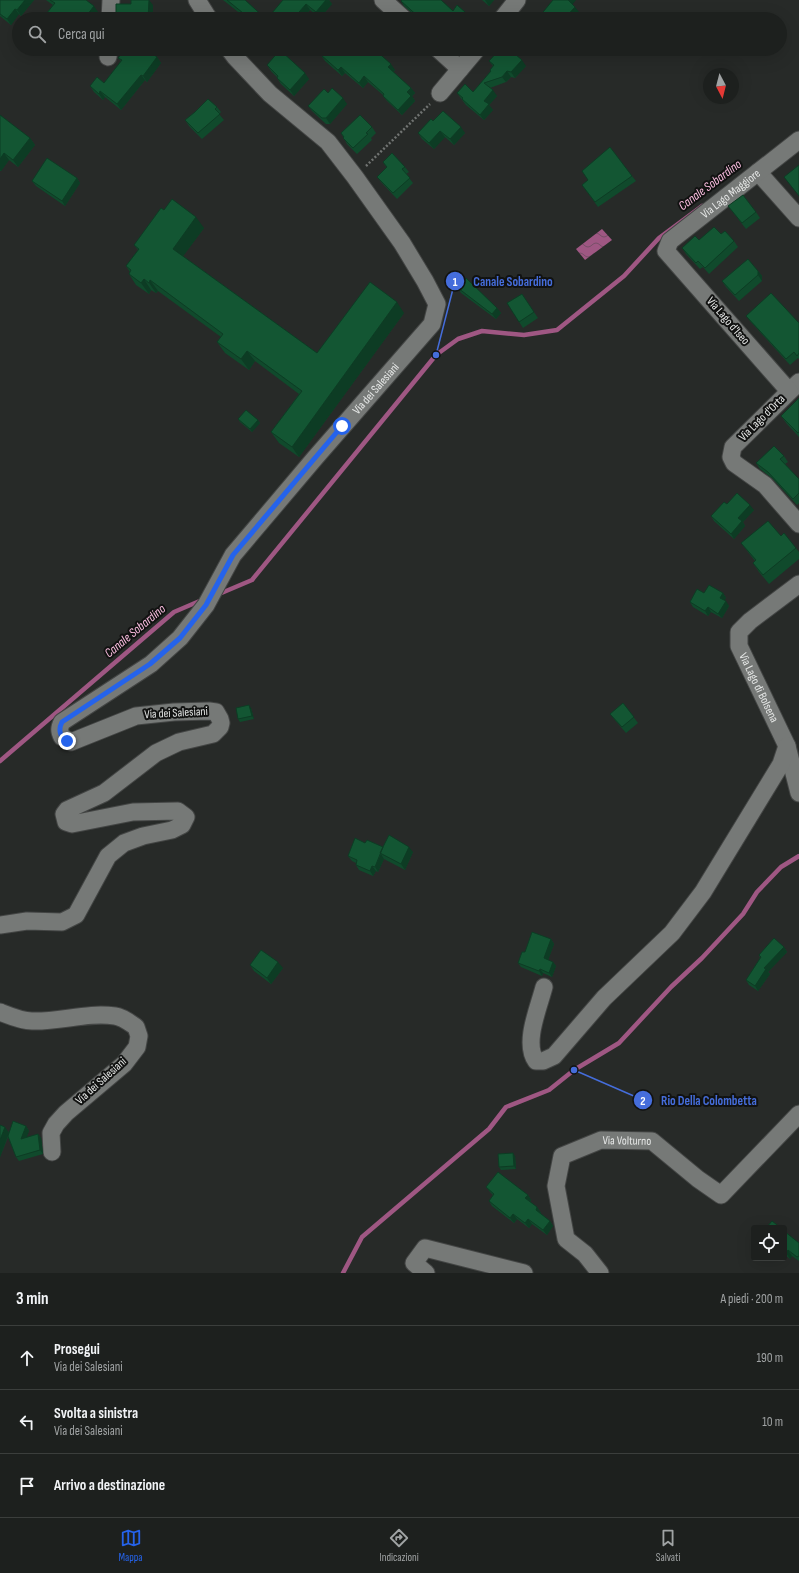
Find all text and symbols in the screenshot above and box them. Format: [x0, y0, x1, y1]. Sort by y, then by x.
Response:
search box [12, 12, 787, 56]
icon: search [26, 23, 48, 45]
text: Cerca qui [58, 25, 105, 44]
north arrow [703, 68, 739, 104]
water label: Canale Sobardino [675, 156, 745, 214]
street label: Via Lago Maggiore [698, 166, 763, 222]
callout: Canale Sobardino [445, 269, 561, 294]
text: Canale Sobardino [473, 274, 553, 290]
text: 1 [453, 275, 458, 290]
street label: Via Lago d'Iseo [703, 294, 753, 348]
street label: Via dei Salesiani [349, 360, 402, 417]
street label: Via Lago d'Orta [736, 391, 789, 444]
route start [333, 417, 351, 435]
water label: Canale Sobardino [101, 600, 169, 661]
street label: Via Lago di Bolsena [736, 650, 782, 725]
street label: Via dei Salesiani [144, 704, 208, 722]
route end [58, 732, 76, 750]
street label: Via dei Salesiani [72, 1054, 130, 1108]
callout: Rio Della Colombetta [633, 1088, 765, 1113]
text: Rio Della Colombetta [661, 1093, 757, 1109]
text: 2 [640, 1094, 646, 1109]
street label: Via Volturno [602, 1133, 651, 1148]
map controls [751, 1225, 787, 1261]
button: locate [751, 1225, 787, 1261]
text: 3 min [16, 1289, 49, 1309]
text: A piedi · 200 m [720, 1291, 783, 1307]
text: Prosegui [54, 1340, 100, 1359]
icon: ahead [16, 1347, 38, 1369]
text: 190 m [756, 1350, 783, 1366]
text: Via dei Salesiani [54, 1359, 123, 1375]
text: Svolta a sinistra [54, 1404, 138, 1423]
icon: left [16, 1411, 38, 1433]
text: 10 m [762, 1414, 783, 1430]
text: Via dei Salesiani [54, 1423, 123, 1439]
icon: arrive [16, 1475, 38, 1497]
text: Arrivo a destinazione [54, 1476, 165, 1495]
tab: Mappa [118, 1527, 143, 1564]
tab: Indicazioni [379, 1527, 419, 1564]
tab: Salvati [656, 1527, 681, 1564]

